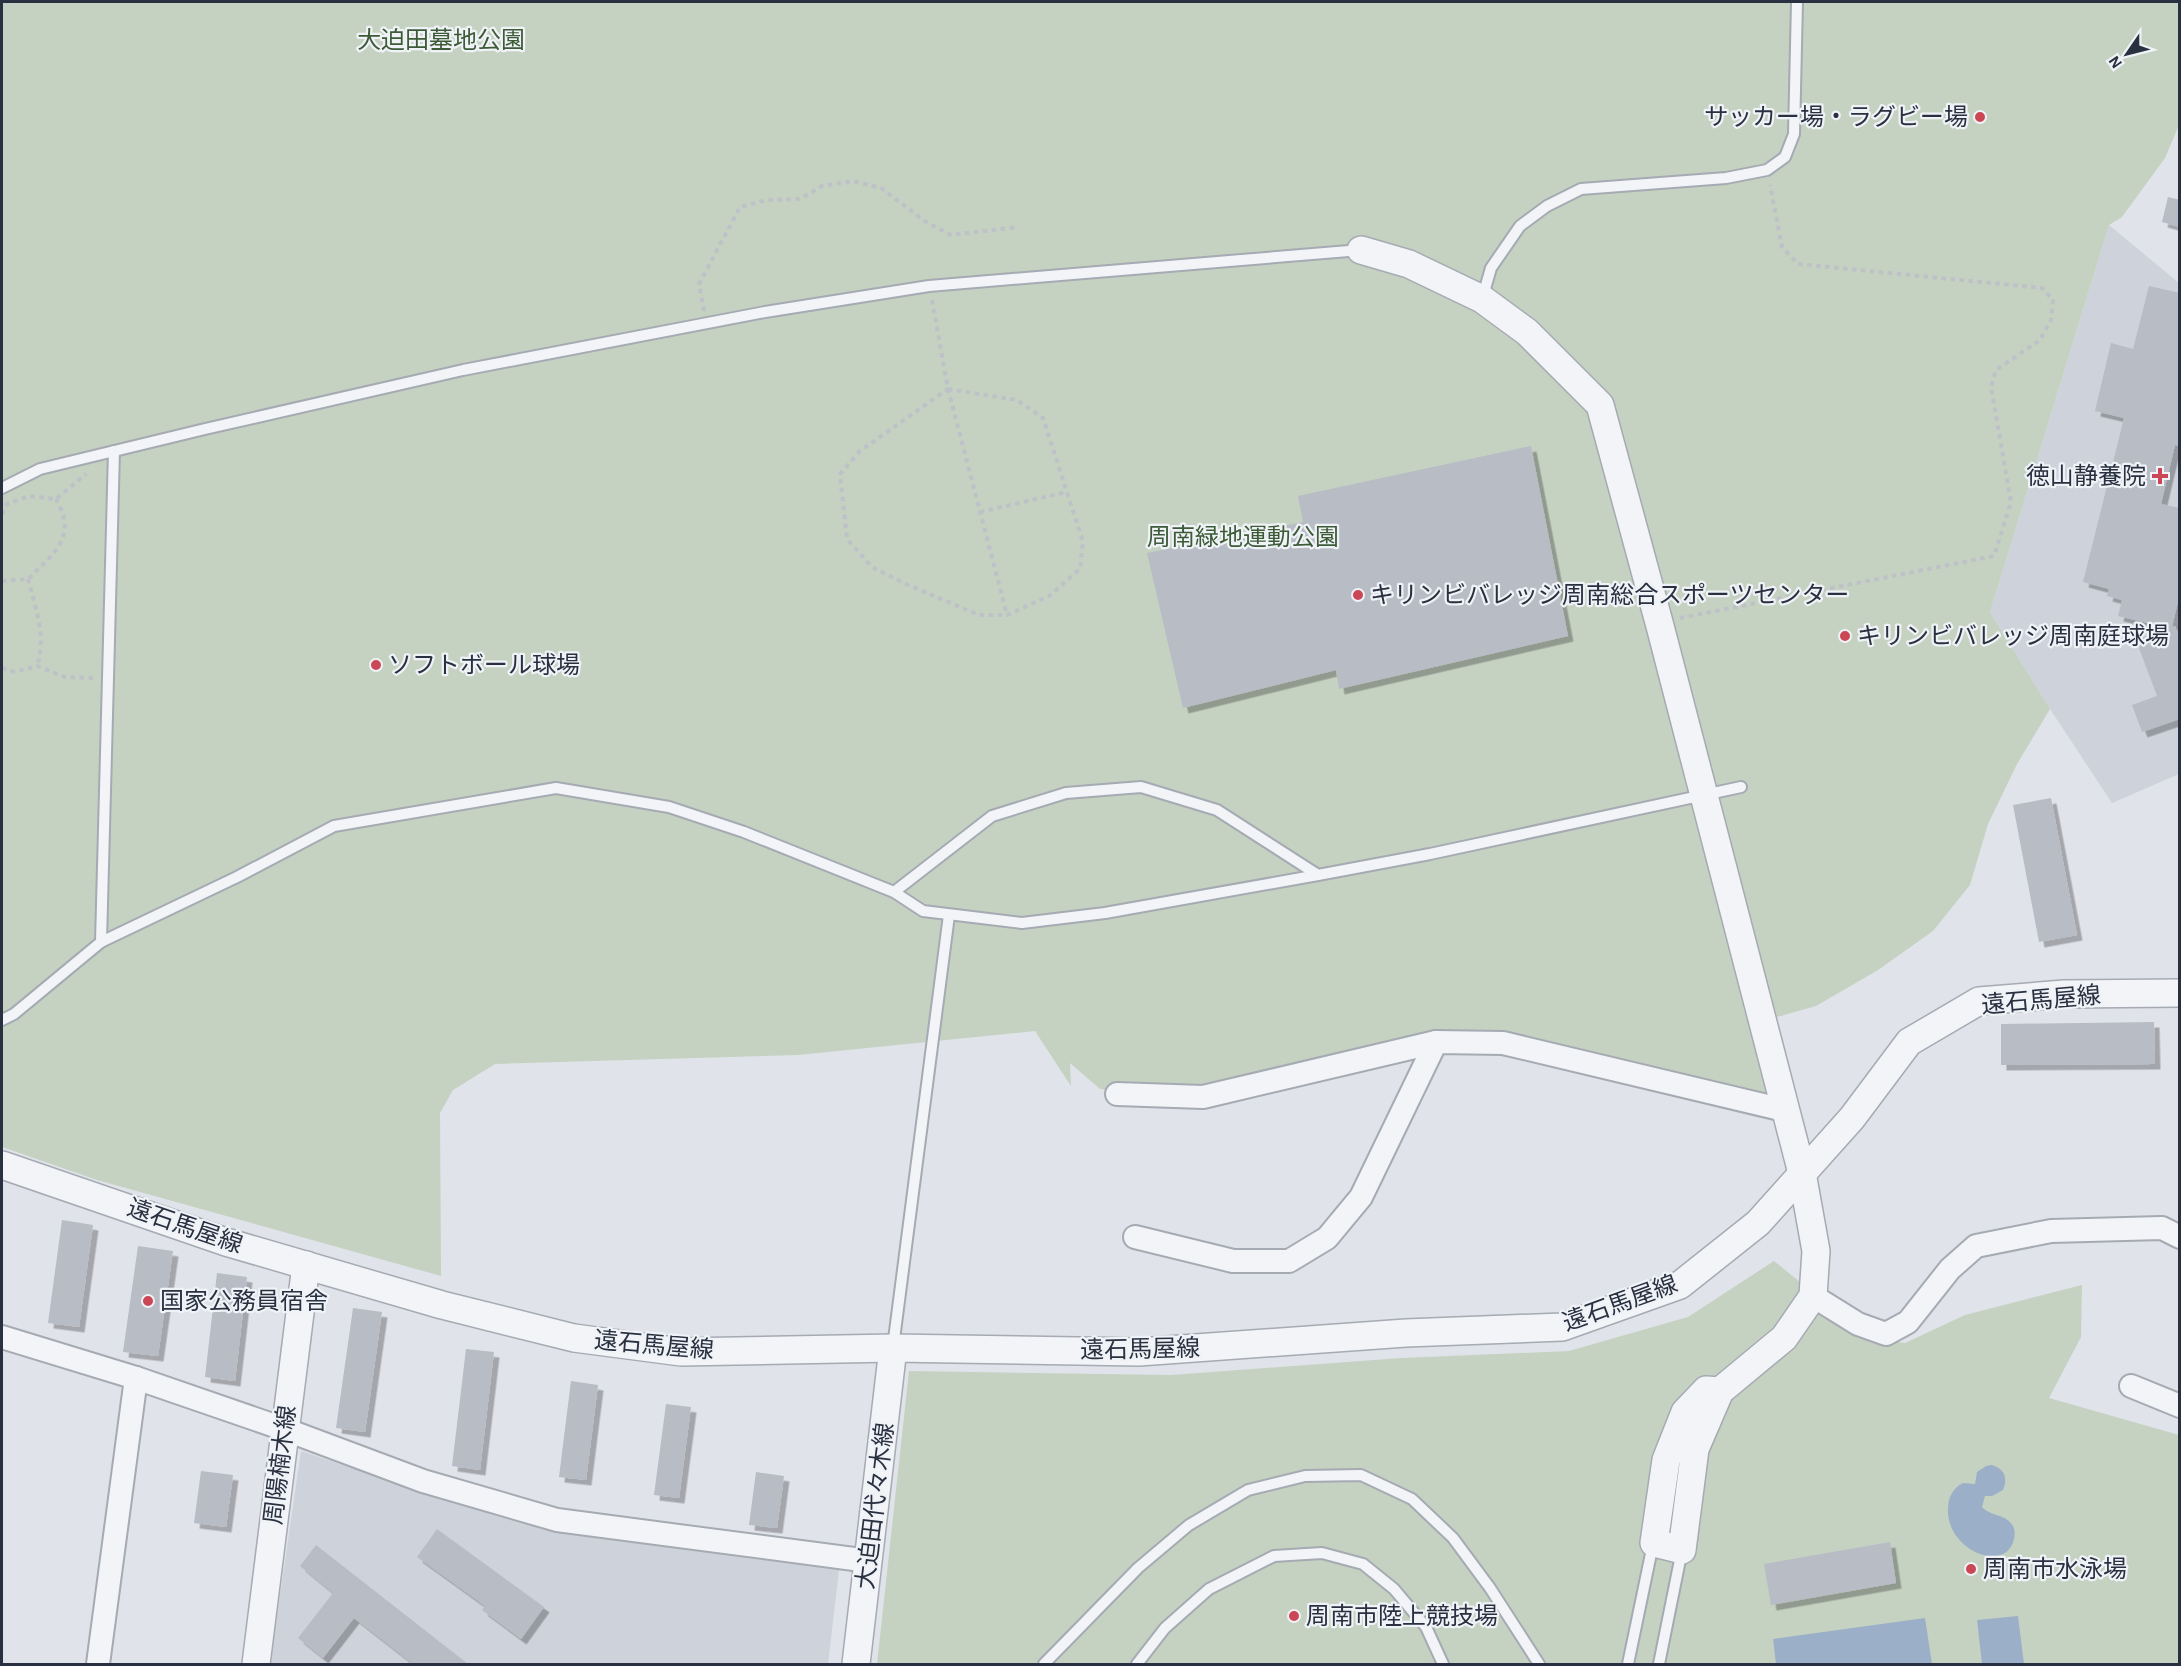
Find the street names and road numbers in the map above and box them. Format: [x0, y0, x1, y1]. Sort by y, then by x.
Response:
street label: 遠石馬屋線 [1980, 982, 2102, 1018]
street label: 遠石馬屋線 [124, 1194, 246, 1258]
street label: 遠石馬屋線 [1559, 1270, 1681, 1336]
street label: 遠石馬屋線 [593, 1327, 715, 1363]
street label: 遠石馬屋線 [1080, 1335, 1200, 1363]
street label: 周陽楠木線 [260, 1404, 300, 1526]
street label: 大迫田代々木線 [852, 1421, 898, 1591]

